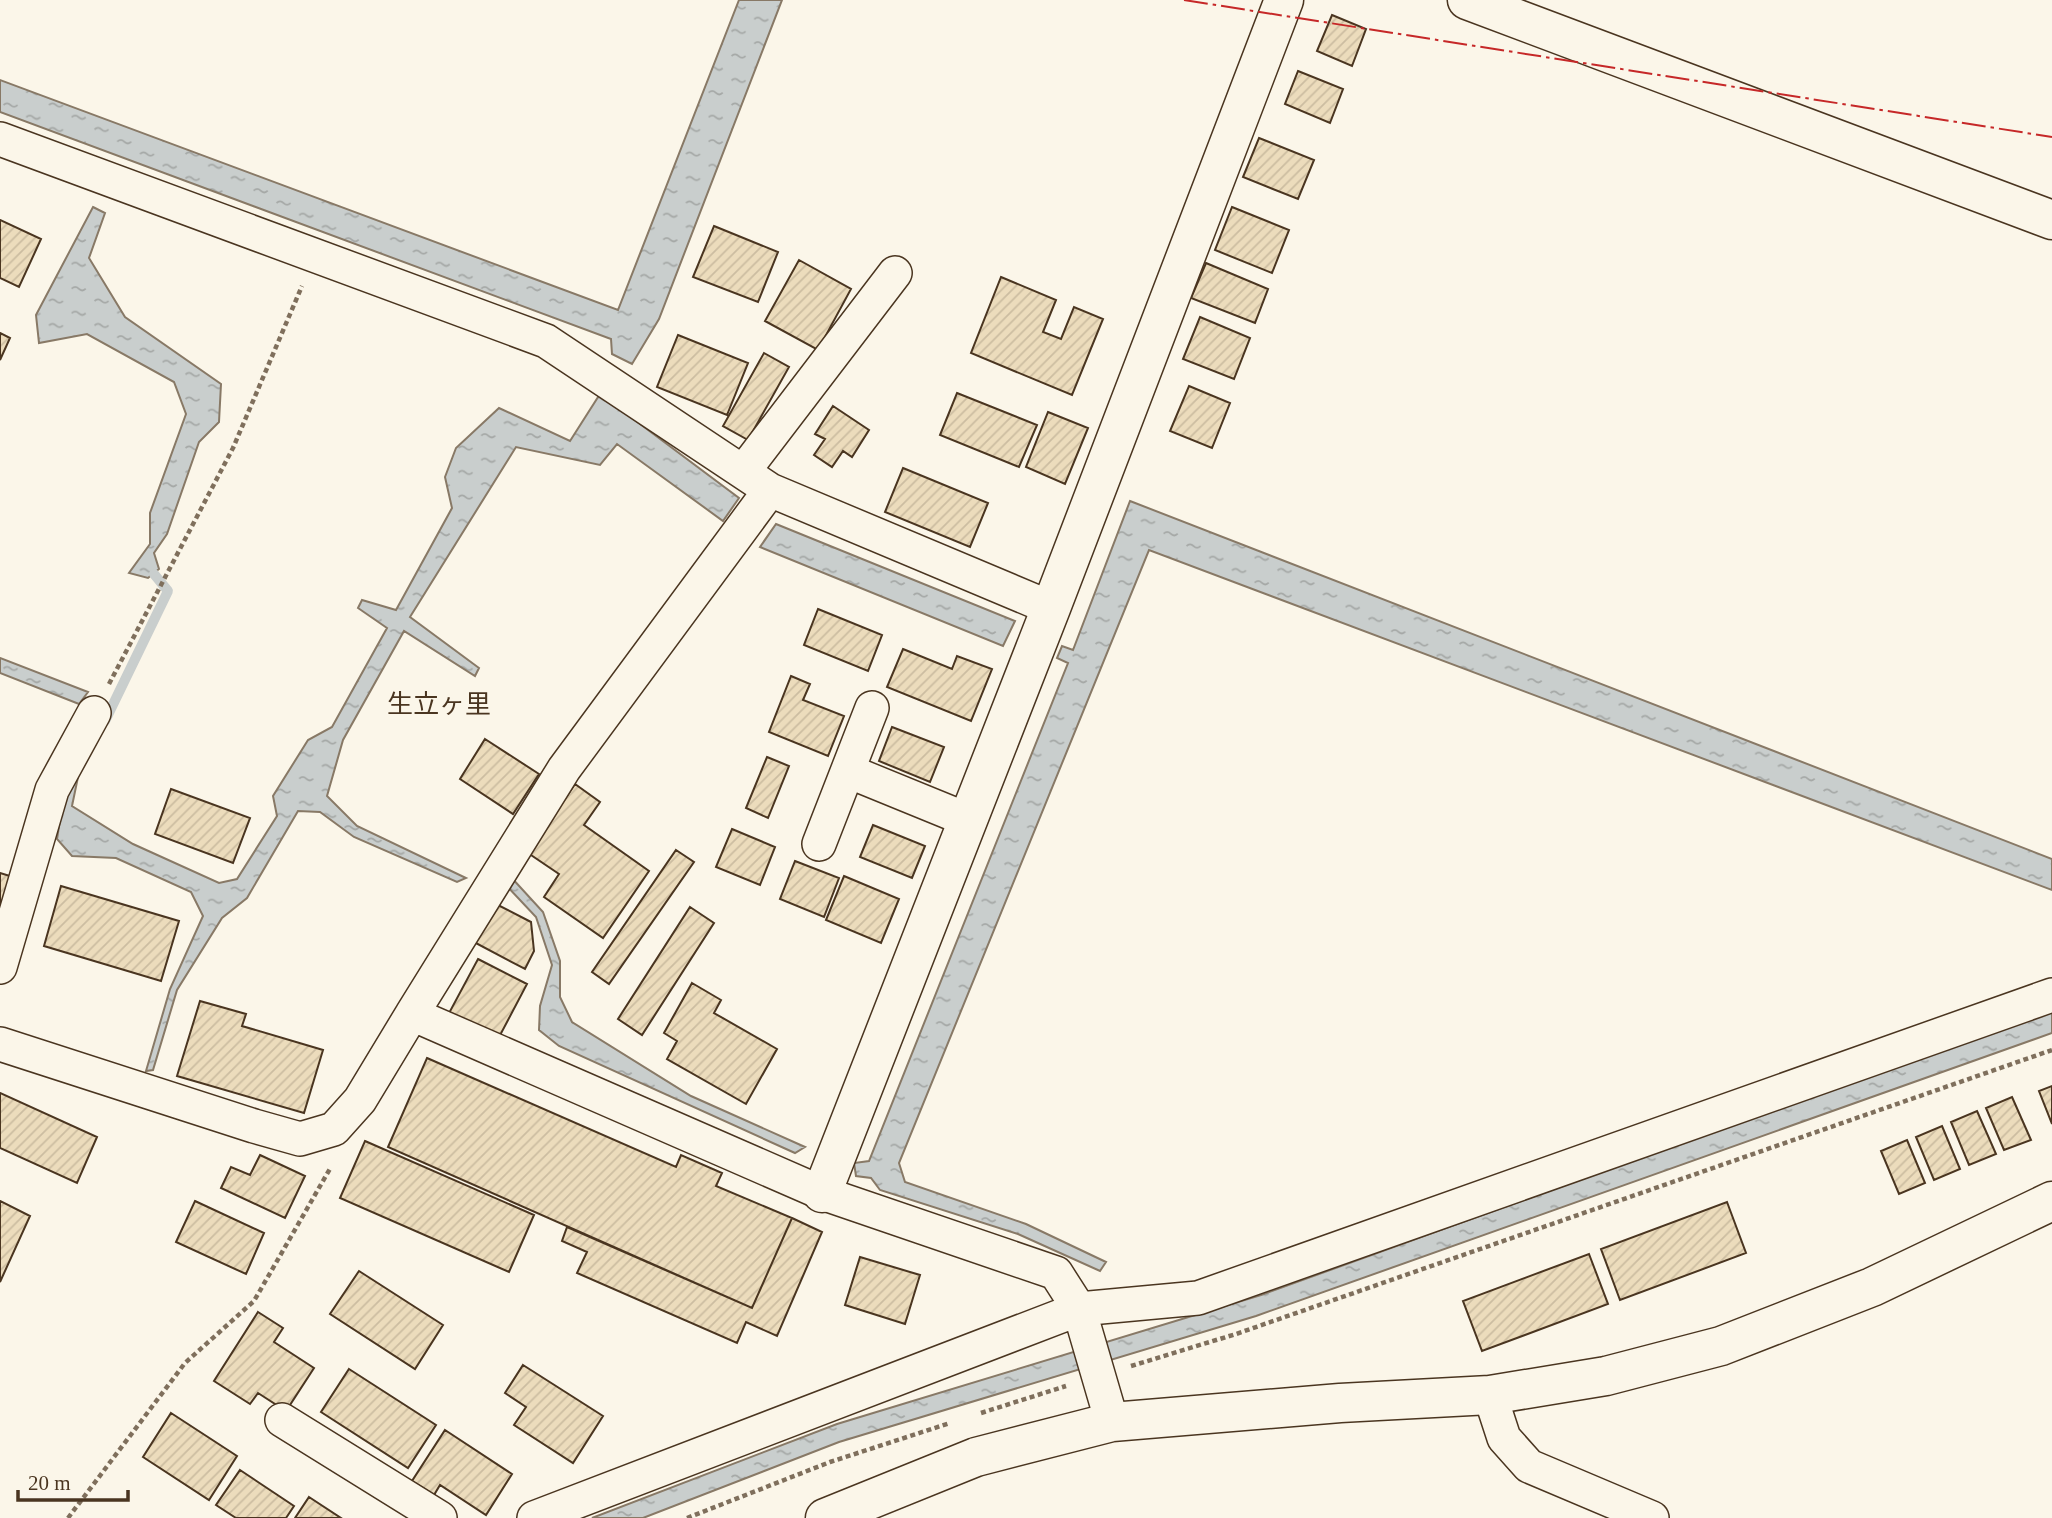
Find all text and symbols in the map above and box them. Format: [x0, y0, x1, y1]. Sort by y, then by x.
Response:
district label: 生立ヶ里 [387, 690, 491, 719]
scale bar [18, 1458, 128, 1502]
text: 20 m [28, 1471, 71, 1495]

